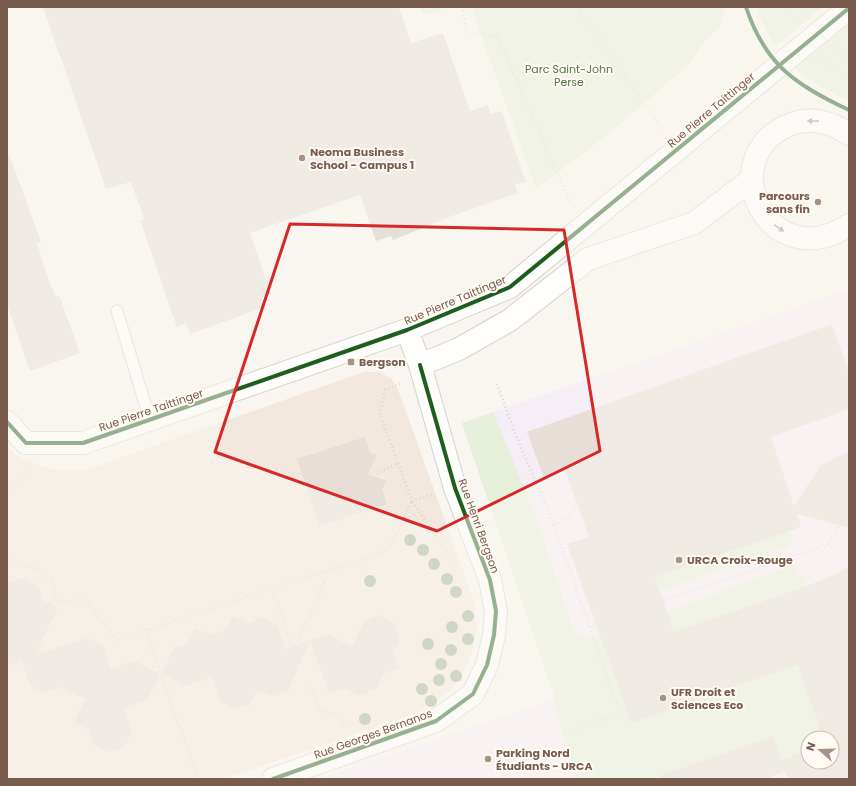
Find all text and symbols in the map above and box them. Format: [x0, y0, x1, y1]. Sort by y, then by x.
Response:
park label: Parc Saint-John Perse [525, 61, 613, 90]
street label: Rue Pierre Taittinger [664, 69, 758, 151]
one-way arrow [806, 118, 819, 124]
place label: Neoma Business School - Campus 1 [310, 144, 414, 173]
marker: Neoma Business School - Campus 1 [297, 153, 307, 163]
place label: Parcours sans fin [759, 188, 810, 217]
marker: Parcours sans fin [813, 197, 823, 207]
one-way arrow [774, 224, 784, 232]
street label: Rue Pierre Taittinger [401, 271, 509, 329]
place label: Bergson [359, 354, 406, 370]
marker: Bergson [346, 357, 356, 367]
street label: Rue Pierre Taittinger [97, 385, 205, 435]
street label: Rue Henri Bergson [454, 476, 504, 576]
place label: URCA Croix-Rouge [687, 552, 793, 568]
marker: URCA Croix-Rouge [674, 555, 684, 565]
place label: UFR Droit et Sciences Eco [671, 684, 743, 713]
marker: UFR Droit et Sciences Eco [658, 693, 668, 703]
street label: Rue Georges Bernanos [312, 705, 435, 763]
north arrow [800, 730, 840, 770]
text: N [802, 740, 820, 753]
place label: Parking Nord Étudiants - URCA [496, 745, 593, 774]
marker: Parking Nord Étudiants - URCA [483, 754, 493, 764]

